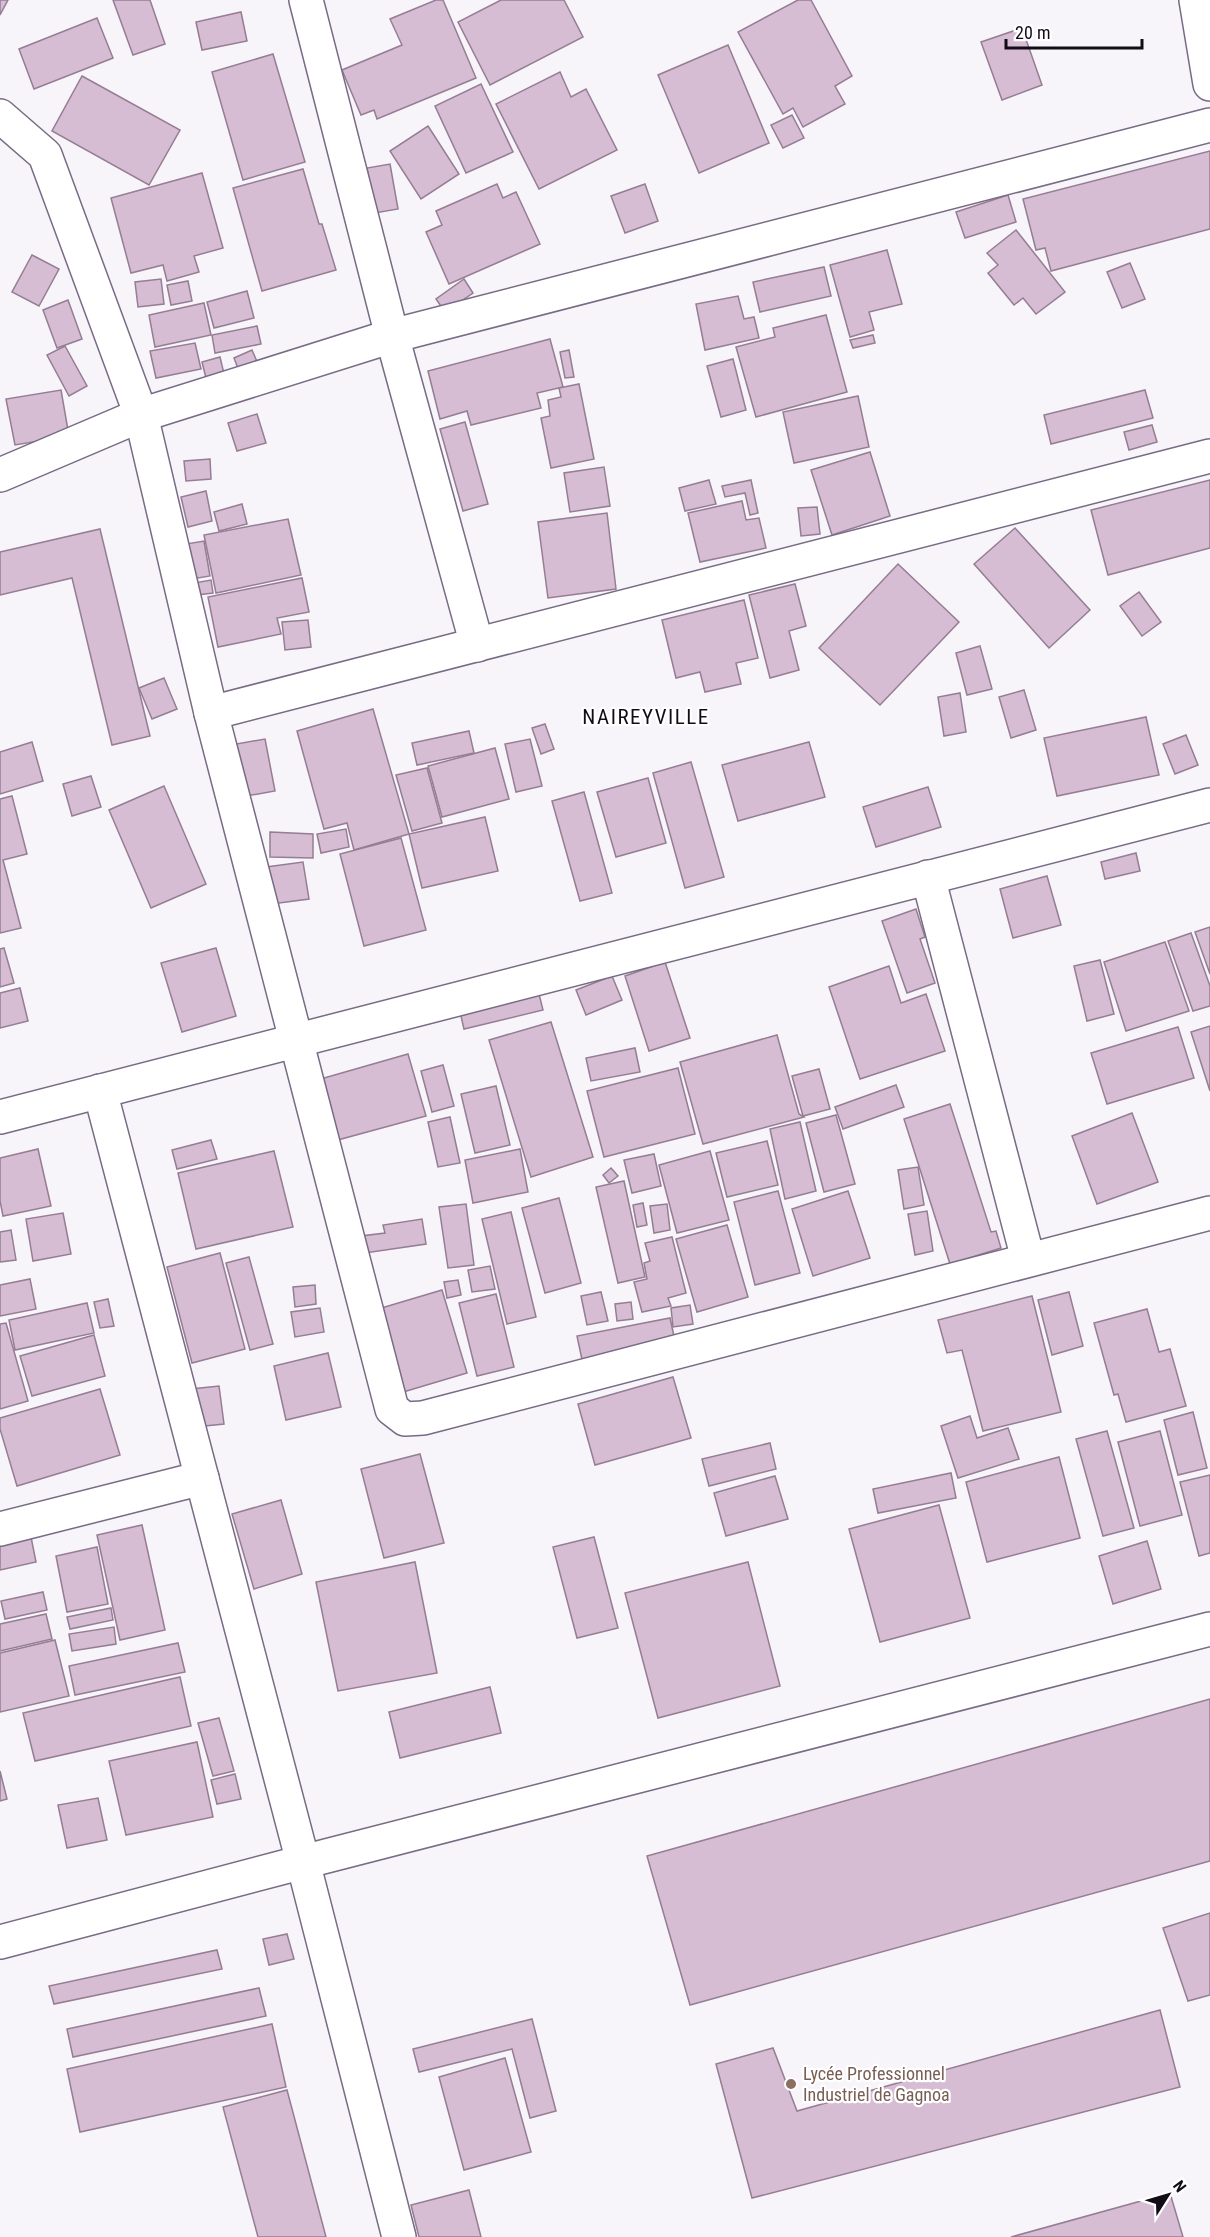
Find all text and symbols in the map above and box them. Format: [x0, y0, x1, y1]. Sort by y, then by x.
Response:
scale bar [1006, 12, 1142, 50]
text: 20 m [1015, 22, 1050, 43]
district label: NAIREYVILLE [582, 705, 710, 729]
place label: Lycée Professionnel Industriel de Gagnoa [803, 2063, 950, 2105]
marker: Lycée Professionnel Industriel de Gagnoa [784, 2077, 798, 2091]
north arrow [1138, 2165, 1198, 2225]
text: N [1169, 2177, 1190, 2196]

